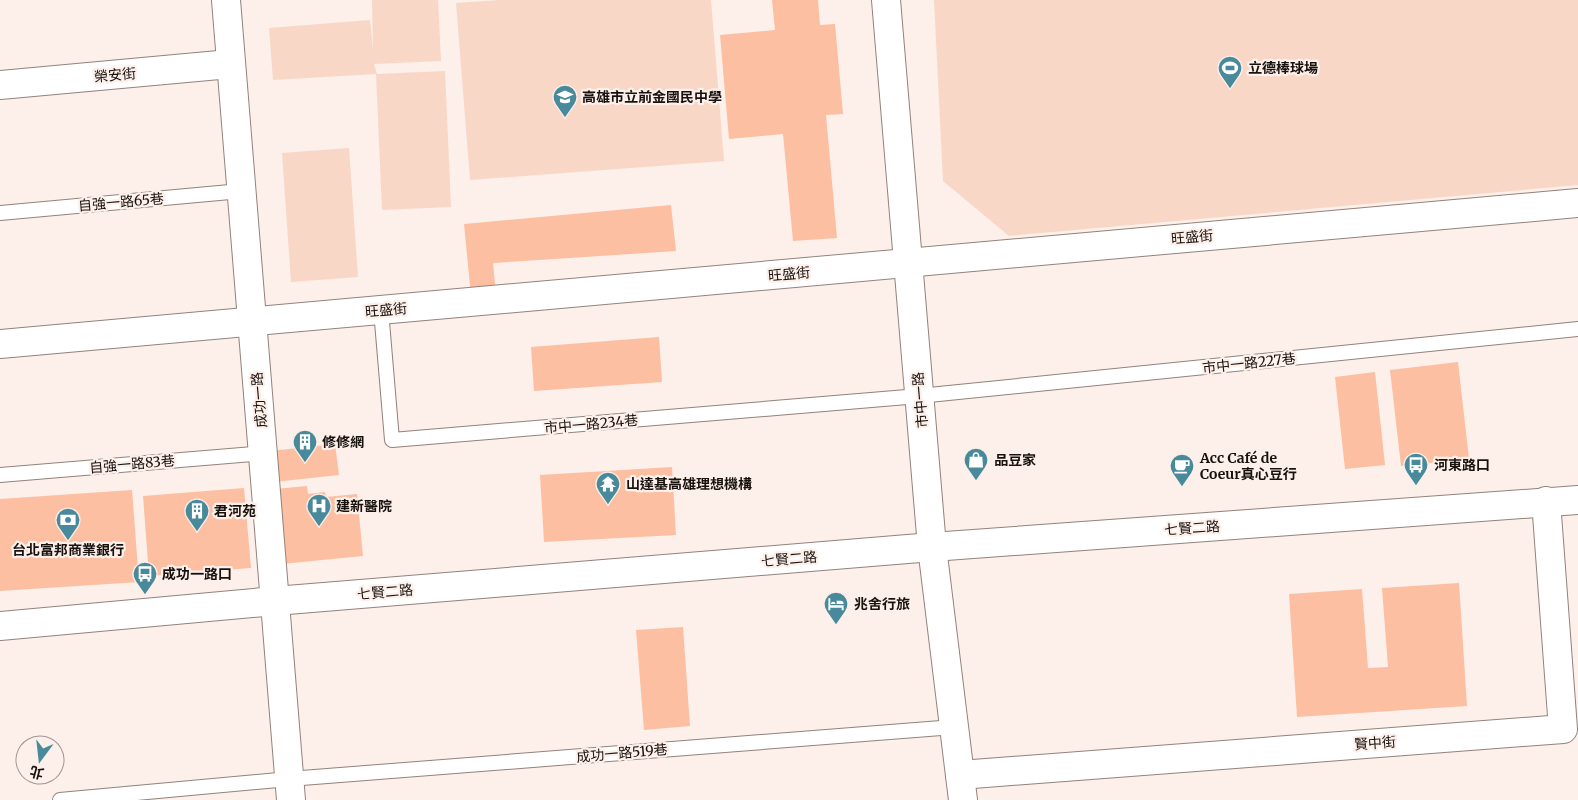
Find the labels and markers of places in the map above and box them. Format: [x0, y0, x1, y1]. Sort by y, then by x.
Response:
sports icon: 立德棒球場 [1217, 55, 1243, 89]
place label: 立德棒球場 [1248, 59, 1318, 77]
school or university icon: 高雄市立前金國民中學 [552, 84, 578, 118]
place label: 高雄市立前金國民中學 [582, 88, 722, 106]
building icon: 修修網 [292, 429, 318, 463]
place label: 修修網 [322, 433, 364, 451]
shop icon: 品豆家 [963, 447, 989, 481]
place label: Acc Café de Coeur真心豆行 [1199, 449, 1297, 483]
place label: 品豆家 [994, 451, 1036, 469]
bus stop icon: 河東路口 [1403, 452, 1429, 486]
cafe icon: Acc Café de Coeur真心豆行 [1169, 453, 1195, 487]
place label: 河東路口 [1434, 456, 1490, 474]
temple icon: 山達基高雄理想機構 [595, 471, 621, 505]
place label: 山達基高雄理想機構 [626, 475, 752, 493]
hospital icon: 建新醫院 [306, 493, 332, 527]
place label: 建新醫院 [336, 497, 392, 515]
building icon: 君河苑 [184, 498, 210, 532]
place label: 君河苑 [214, 502, 256, 520]
bank icon: 台北富邦商業銀行 [55, 507, 81, 541]
place label: 台北富邦商業銀行 [12, 541, 124, 559]
bus stop icon: 成功一路口 [132, 561, 158, 595]
place label: 成功一路口 [162, 565, 232, 583]
hotel icon: 兆舍行旅 [823, 591, 849, 625]
place label: 兆舍行旅 [854, 595, 910, 613]

